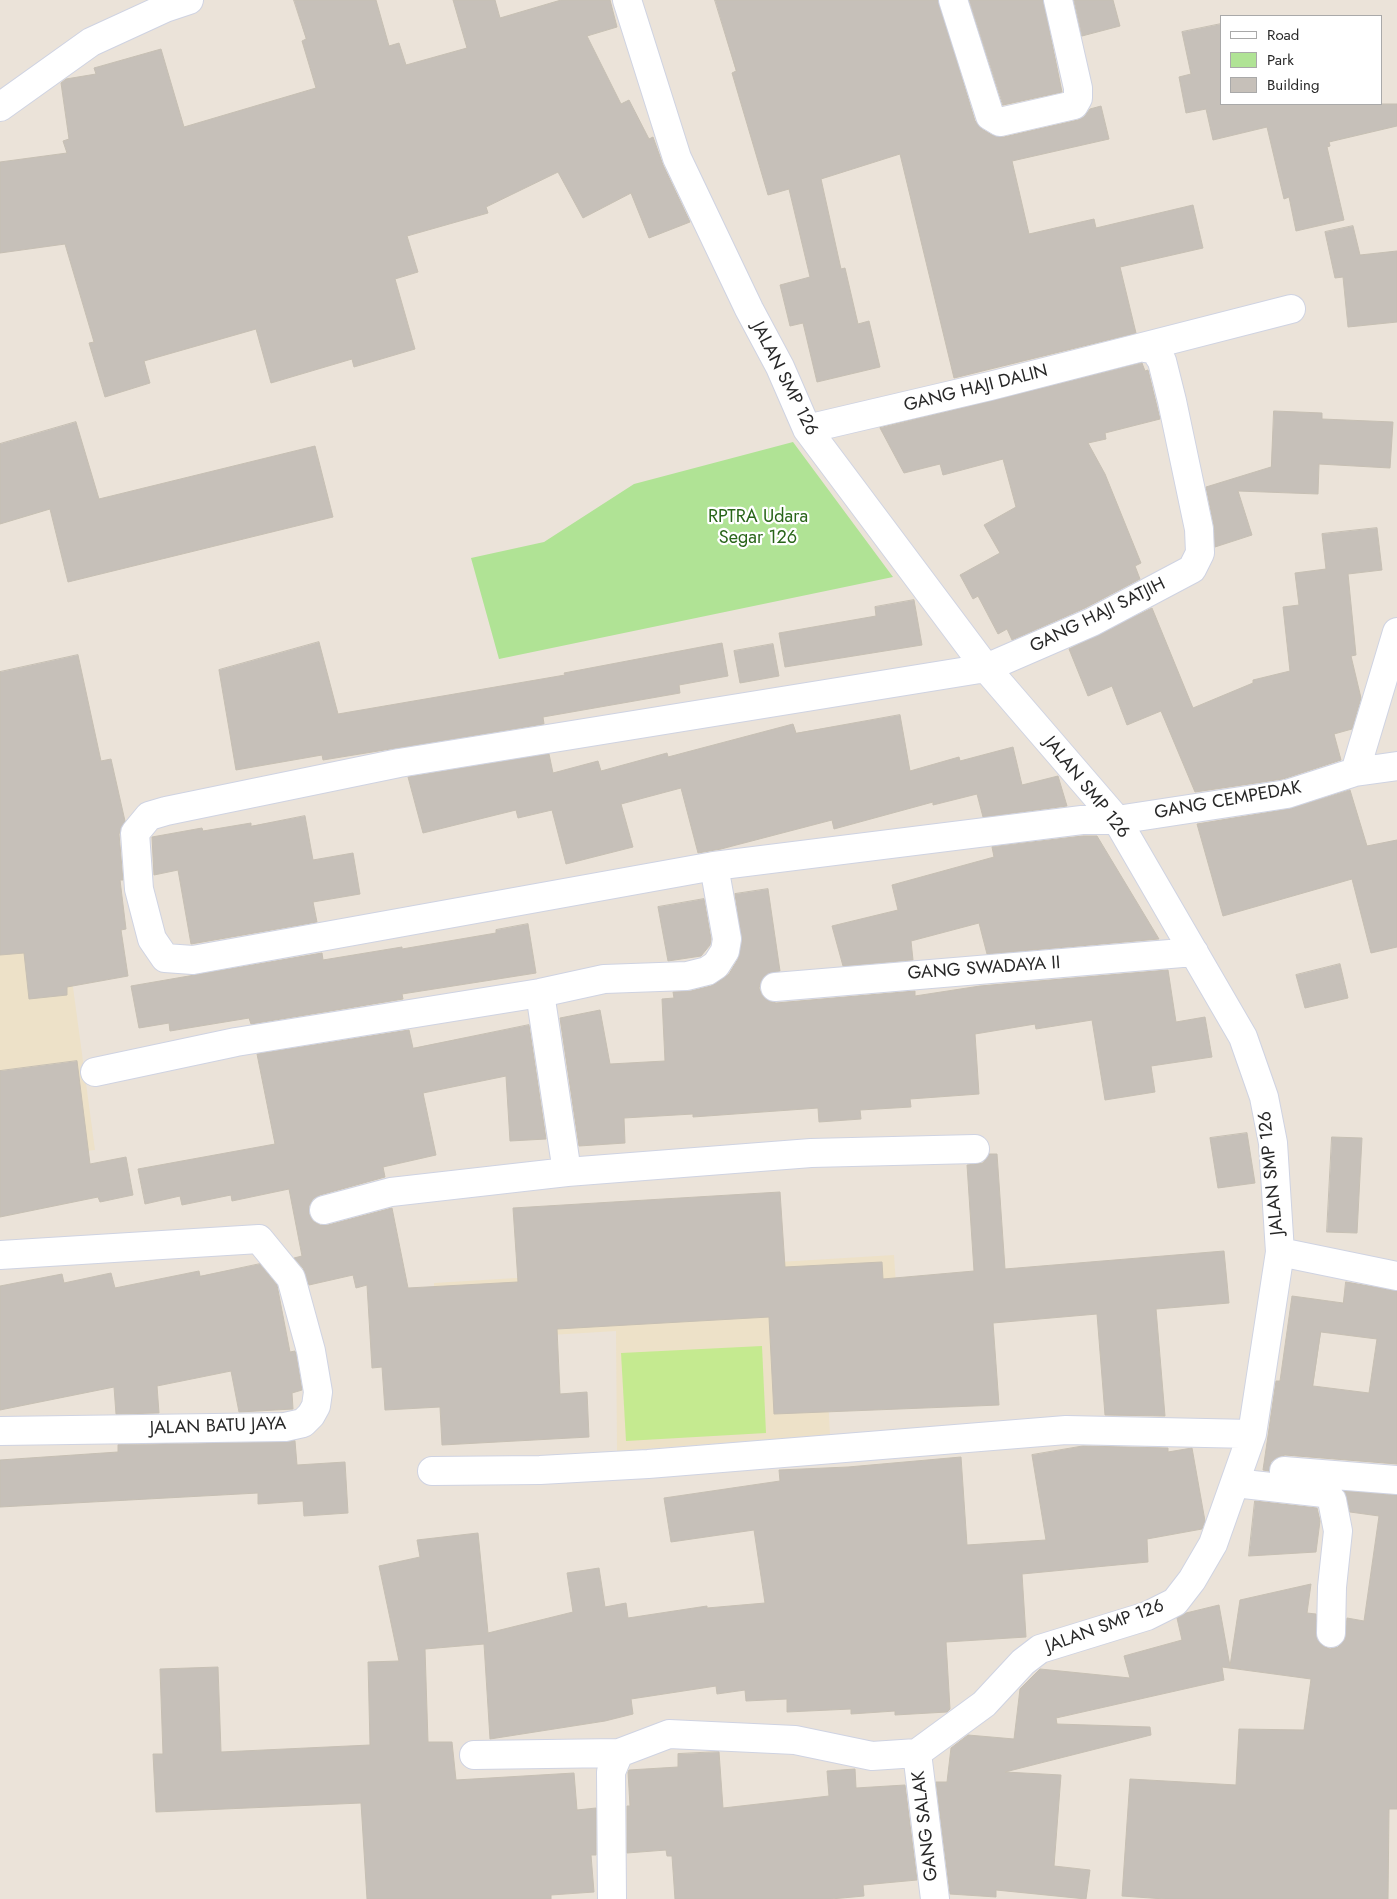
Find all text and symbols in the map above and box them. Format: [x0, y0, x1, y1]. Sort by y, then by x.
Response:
legend [1220, 15, 1382, 105]
text: Road [1267, 24, 1299, 46]
text: Park [1267, 49, 1294, 71]
text: Building [1267, 74, 1319, 96]
street label: JALAN SMP 126 [746, 319, 822, 439]
street label: GANG HAJI DALIN [902, 361, 1050, 417]
park label: RPTRA Udara Segar 126 [708, 507, 808, 550]
street label: GANG HAJI SATJIH [1027, 574, 1169, 658]
street label: JALAN SMP 126 [1038, 733, 1134, 843]
street label: GANG CEMPEDAK [1153, 777, 1303, 825]
street label: GANG SWADAYA II [907, 953, 1061, 985]
street label: JALAN SMP 126 [1255, 1110, 1289, 1236]
street label: JALAN BATU JAYA [149, 1414, 287, 1440]
street label: JALAN SMP 126 [1043, 1596, 1167, 1658]
street label: GANG SALAK [909, 1770, 943, 1882]

